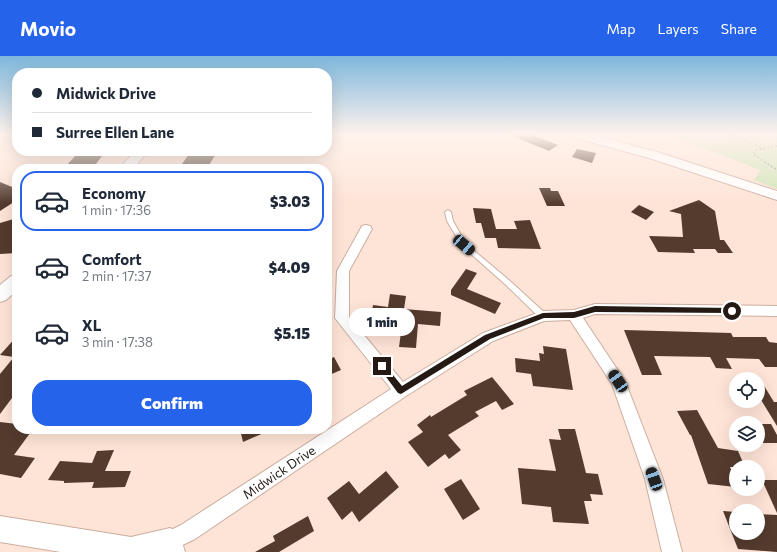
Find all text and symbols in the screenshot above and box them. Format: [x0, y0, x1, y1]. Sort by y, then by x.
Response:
text: Movio [20, 17, 76, 40]
text: Map [607, 20, 635, 37]
text: Layers [657, 20, 699, 37]
text: Share [721, 20, 757, 37]
text: Midwick Drive [56, 84, 156, 102]
text: Surree Ellen Lane [56, 123, 174, 141]
icon: car [34, 183, 70, 219]
text: Economy [82, 184, 146, 202]
text: $3.03 [270, 192, 310, 210]
text: 1 min · 17:36 [82, 202, 151, 218]
car [451, 233, 477, 257]
icon: car [34, 249, 70, 285]
text: Comfort [82, 250, 142, 268]
text: $4.09 [269, 258, 310, 276]
text: 2 min · 17:37 [82, 268, 152, 284]
route start [723, 302, 741, 320]
callout: 1 min [349, 308, 415, 336]
text: 1 min [366, 314, 398, 330]
icon: car [34, 315, 70, 351]
text: XL [82, 316, 101, 334]
text: $5.15 [274, 324, 310, 342]
text: 3 min · 17:38 [82, 334, 153, 350]
route end [373, 357, 391, 375]
car [606, 368, 630, 394]
map controls [729, 372, 765, 540]
button: locate [729, 372, 765, 408]
button: Confirm [32, 380, 312, 426]
button: layers [729, 416, 765, 452]
street label: Midwick Drive [240, 442, 319, 502]
button: + [729, 460, 765, 496]
car [644, 466, 664, 492]
button: − [729, 504, 765, 540]

